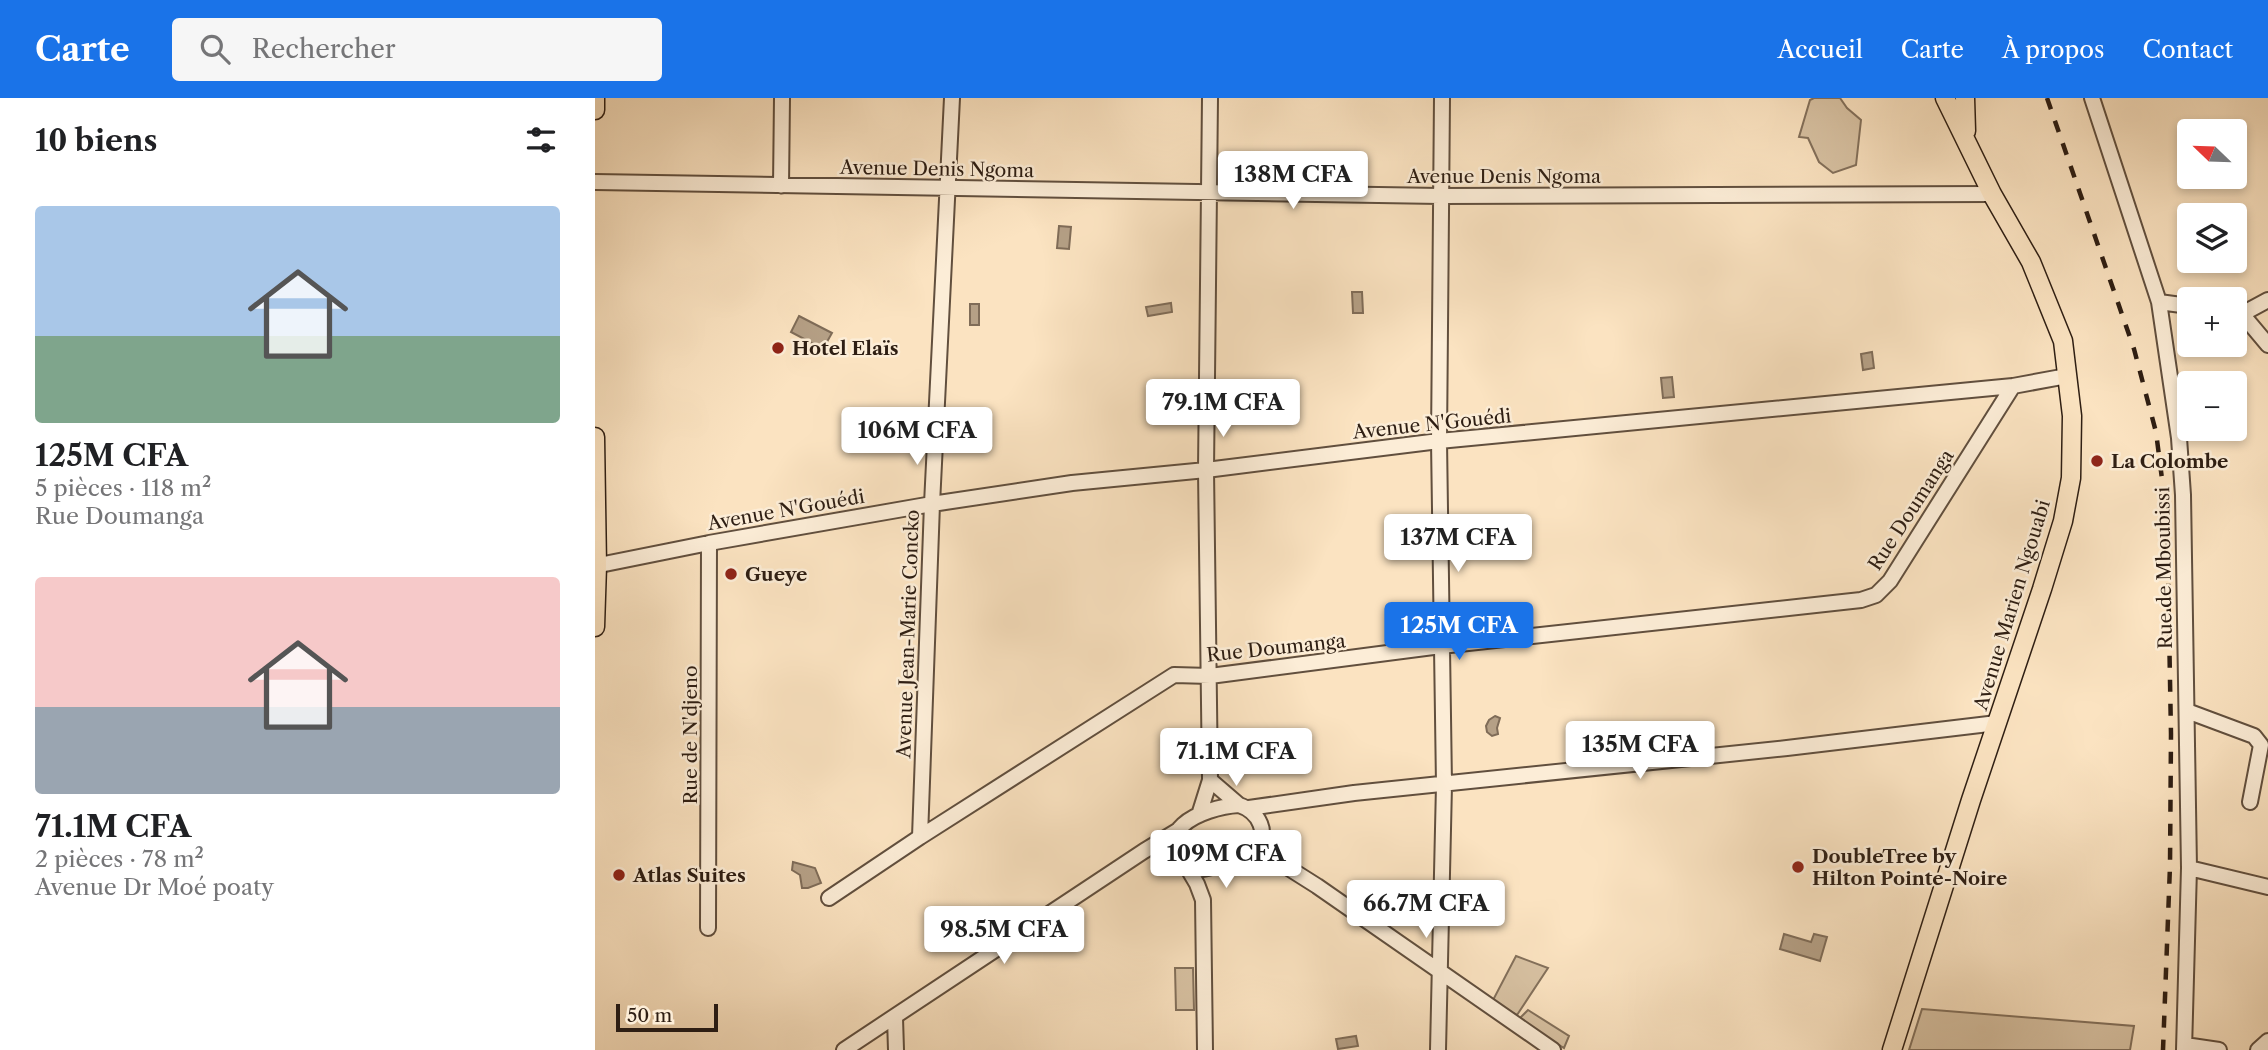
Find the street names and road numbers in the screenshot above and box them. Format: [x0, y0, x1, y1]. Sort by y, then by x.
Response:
street label: Avenue Denis Ngoma [839, 156, 1034, 182]
street label: Avenue Denis Ngoma [1406, 165, 1601, 188]
street label: Avenue N'Gouédi [1351, 404, 1512, 444]
street label: Rue Doumanga [1863, 445, 1959, 575]
street label: Avenue N'Gouédi [705, 485, 867, 535]
street label: Rue de Mboubissi [2151, 487, 2177, 649]
street label: Avenue Marien Ngouabi [1969, 497, 2055, 714]
street label: Avenue Jean-Marie Concko [892, 509, 924, 760]
street label: Rue Doumanga [1205, 629, 1347, 667]
street label: Rue de N'djeno [679, 665, 702, 805]

